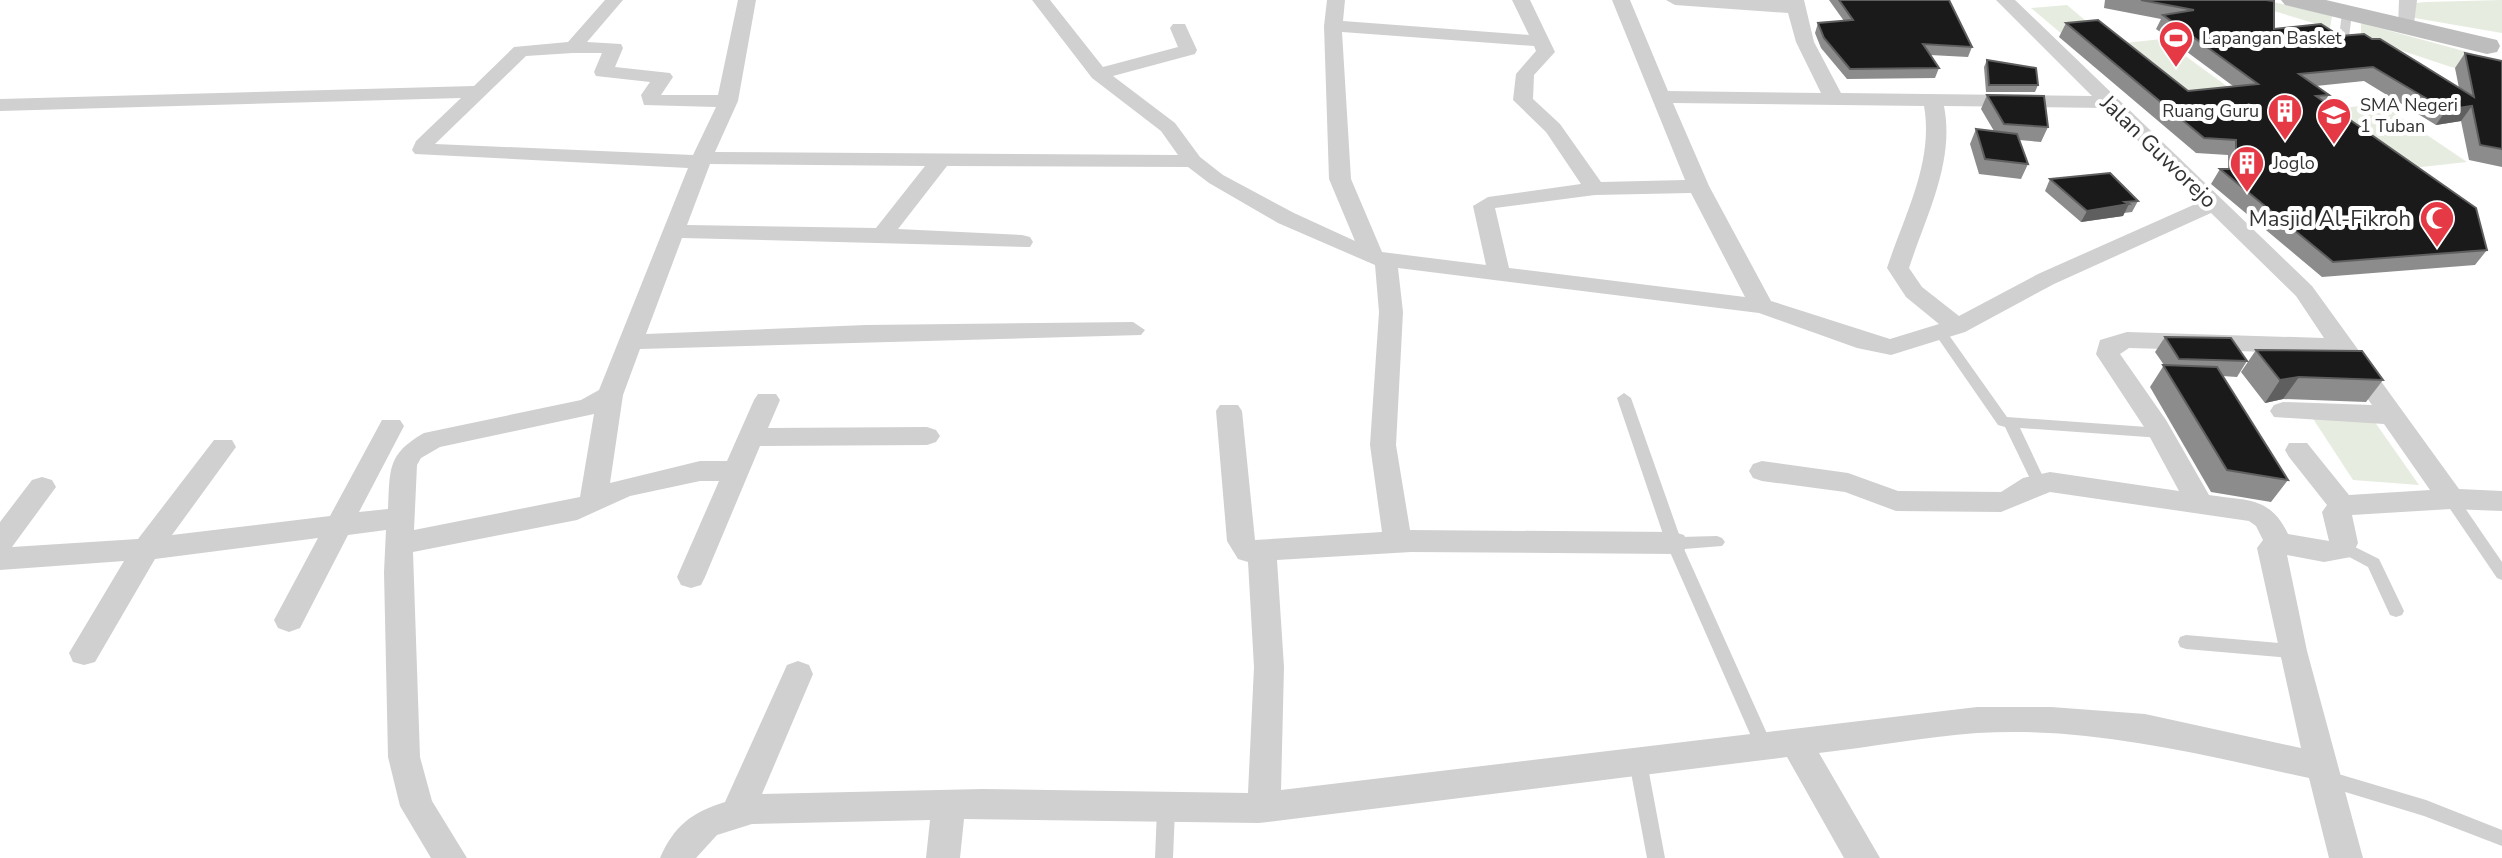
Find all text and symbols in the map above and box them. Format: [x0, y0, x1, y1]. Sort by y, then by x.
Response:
sports icon: Lapangan Basket [2157, 19, 2195, 69]
place label: Lapangan Basket [2202, 26, 2342, 50]
street label: Jalan Guworejo [2093, 88, 2223, 215]
building icon: Ruang Guru [2266, 92, 2304, 142]
place label: SMA Negeri 1 Tuban [2360, 93, 2458, 138]
school or university icon: SMA Negeri 1 Tuban [2315, 96, 2353, 146]
place label: Ruang Guru [2162, 99, 2259, 123]
building icon: Joglo [2228, 144, 2266, 194]
place label: Joglo [2272, 151, 2315, 175]
mosque icon: Masjid Al-Fikroh [2418, 199, 2456, 249]
place label: Masjid Al-Fikroh [2249, 204, 2411, 234]

